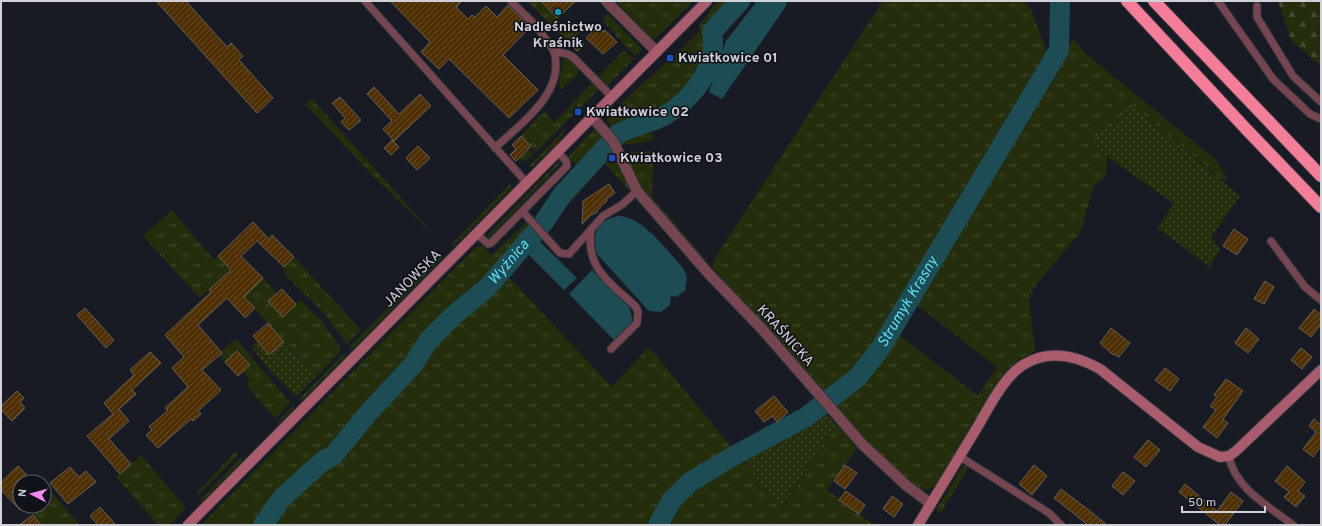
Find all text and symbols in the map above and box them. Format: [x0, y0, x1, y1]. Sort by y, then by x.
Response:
marker: Nadleśnictwo Kraśnik [553, 7, 563, 17]
place label: Nadleśnictwo Kraśnik [514, 19, 602, 52]
place label: Kwiatkowice 01 [678, 50, 778, 67]
marker: Kwiatkowice 01 [665, 53, 675, 63]
place label: Kwiatkowice 02 [586, 104, 689, 121]
marker: Kwiatkowice 02 [573, 107, 583, 117]
place label: Kwiatkowice 03 [620, 150, 723, 167]
marker: Kwiatkowice 03 [607, 153, 617, 163]
water label: Wyżnica [484, 236, 534, 289]
street label: JANOWSKA [381, 247, 445, 311]
water label: Strumyk Krasny [874, 252, 943, 351]
street label: KRAŚNICKA [753, 301, 818, 370]
north arrow [12, 474, 52, 514]
text: N [16, 488, 30, 498]
scale bar [1182, 488, 1265, 514]
text: 50 m [1188, 495, 1216, 511]

